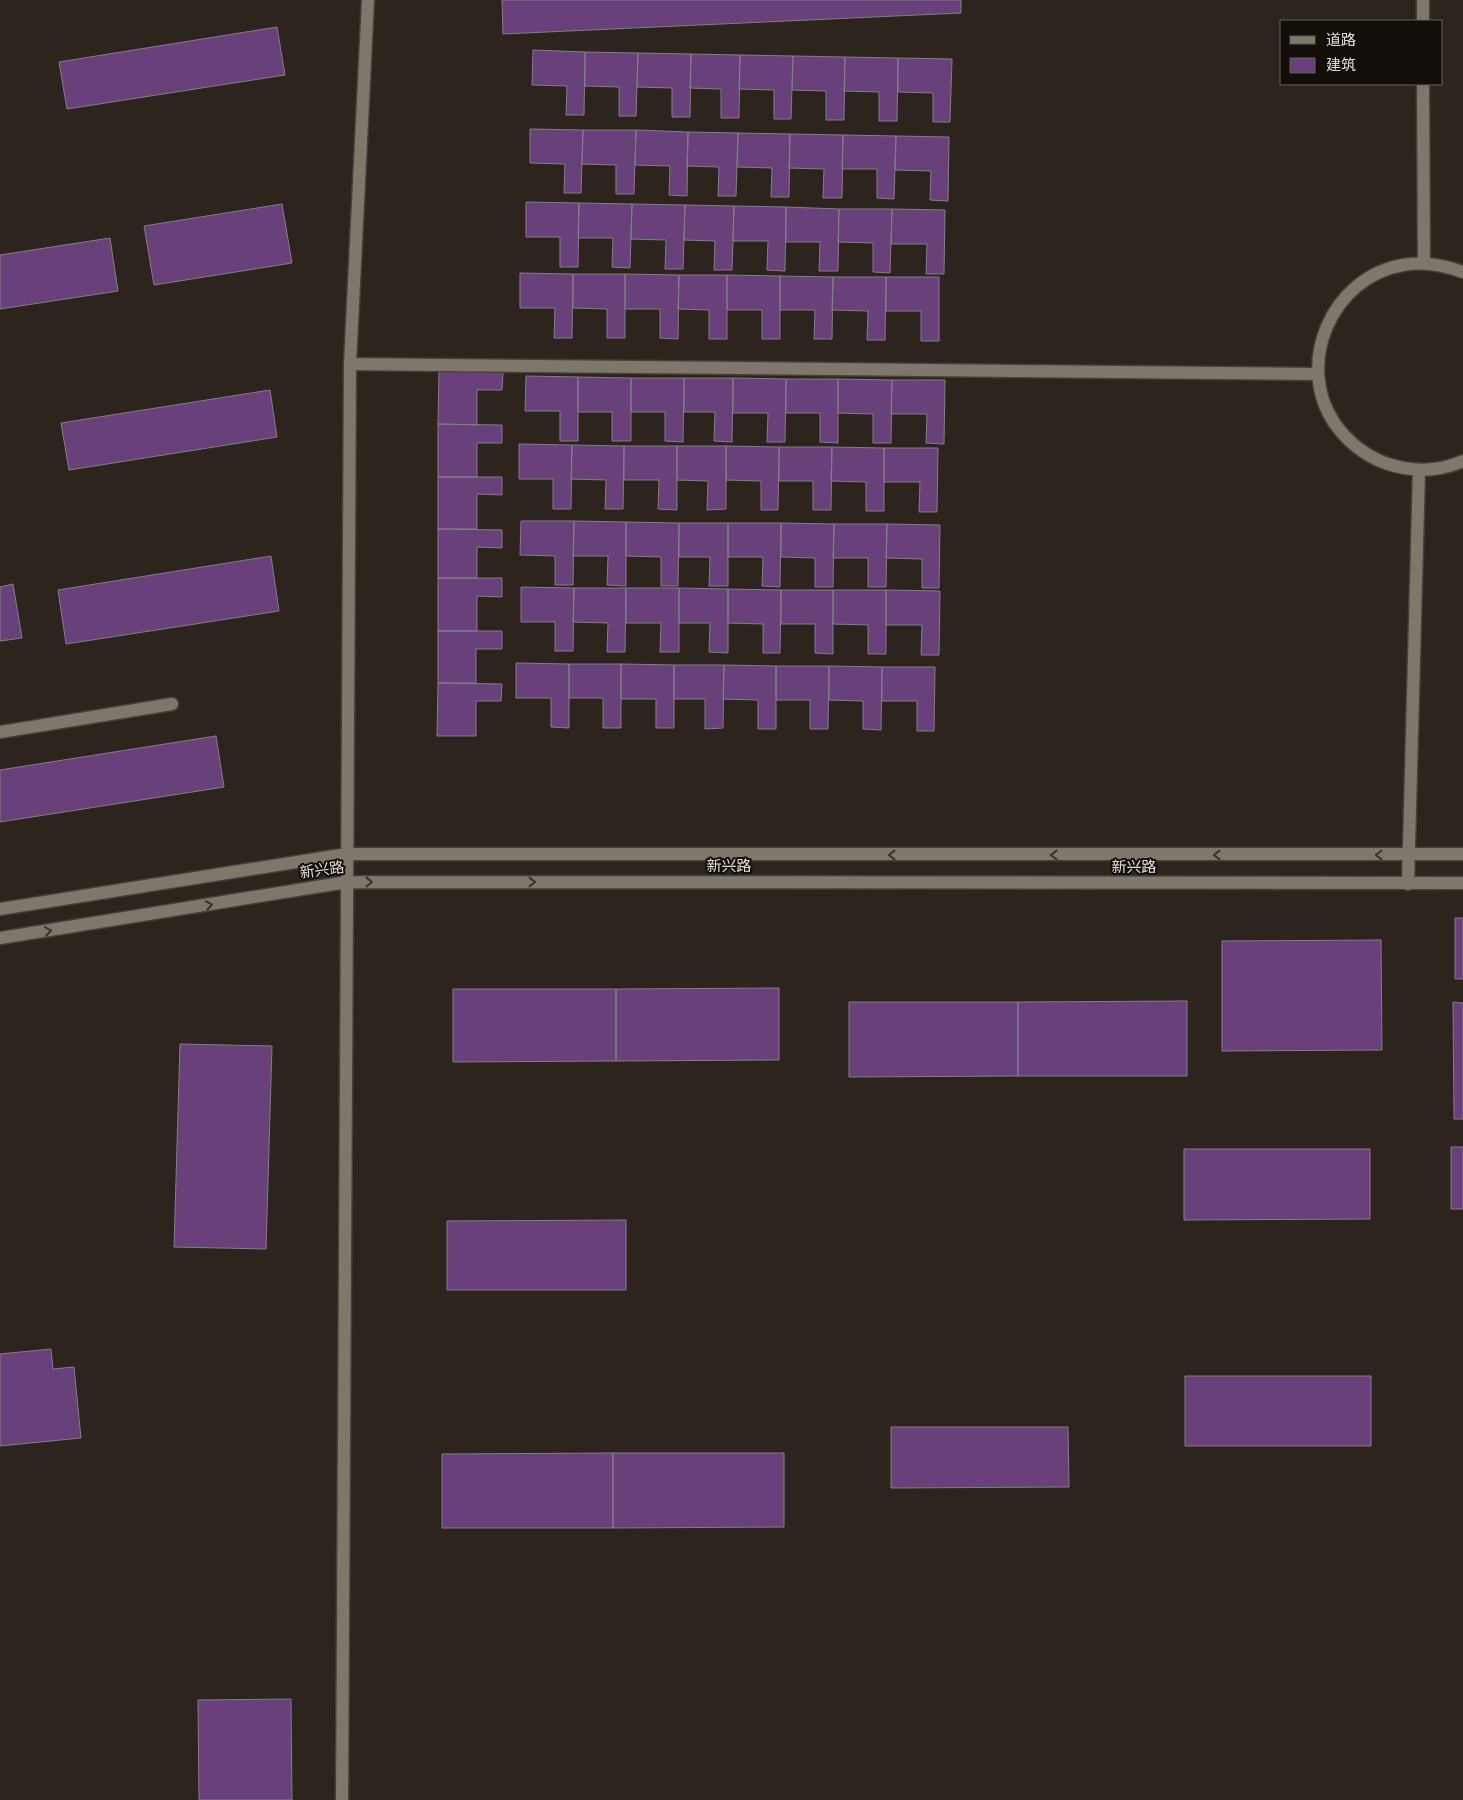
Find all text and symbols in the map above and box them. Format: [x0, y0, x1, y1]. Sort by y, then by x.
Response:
legend [1280, 20, 1443, 85]
text: 道路 [1326, 31, 1356, 49]
text: 建筑 [1326, 56, 1356, 74]
one-way arrow [888, 850, 896, 860]
one-way arrow [1050, 850, 1058, 860]
one-way arrow [1213, 850, 1220, 860]
one-way arrow [1375, 850, 1383, 860]
street label: 新兴路 [706, 857, 752, 875]
street label: 新兴路 [298, 858, 346, 882]
street label: 新兴路 [1111, 858, 1157, 876]
one-way arrow [366, 877, 373, 887]
one-way arrow [528, 877, 536, 887]
one-way arrow [204, 900, 213, 910]
one-way arrow [44, 926, 52, 936]

